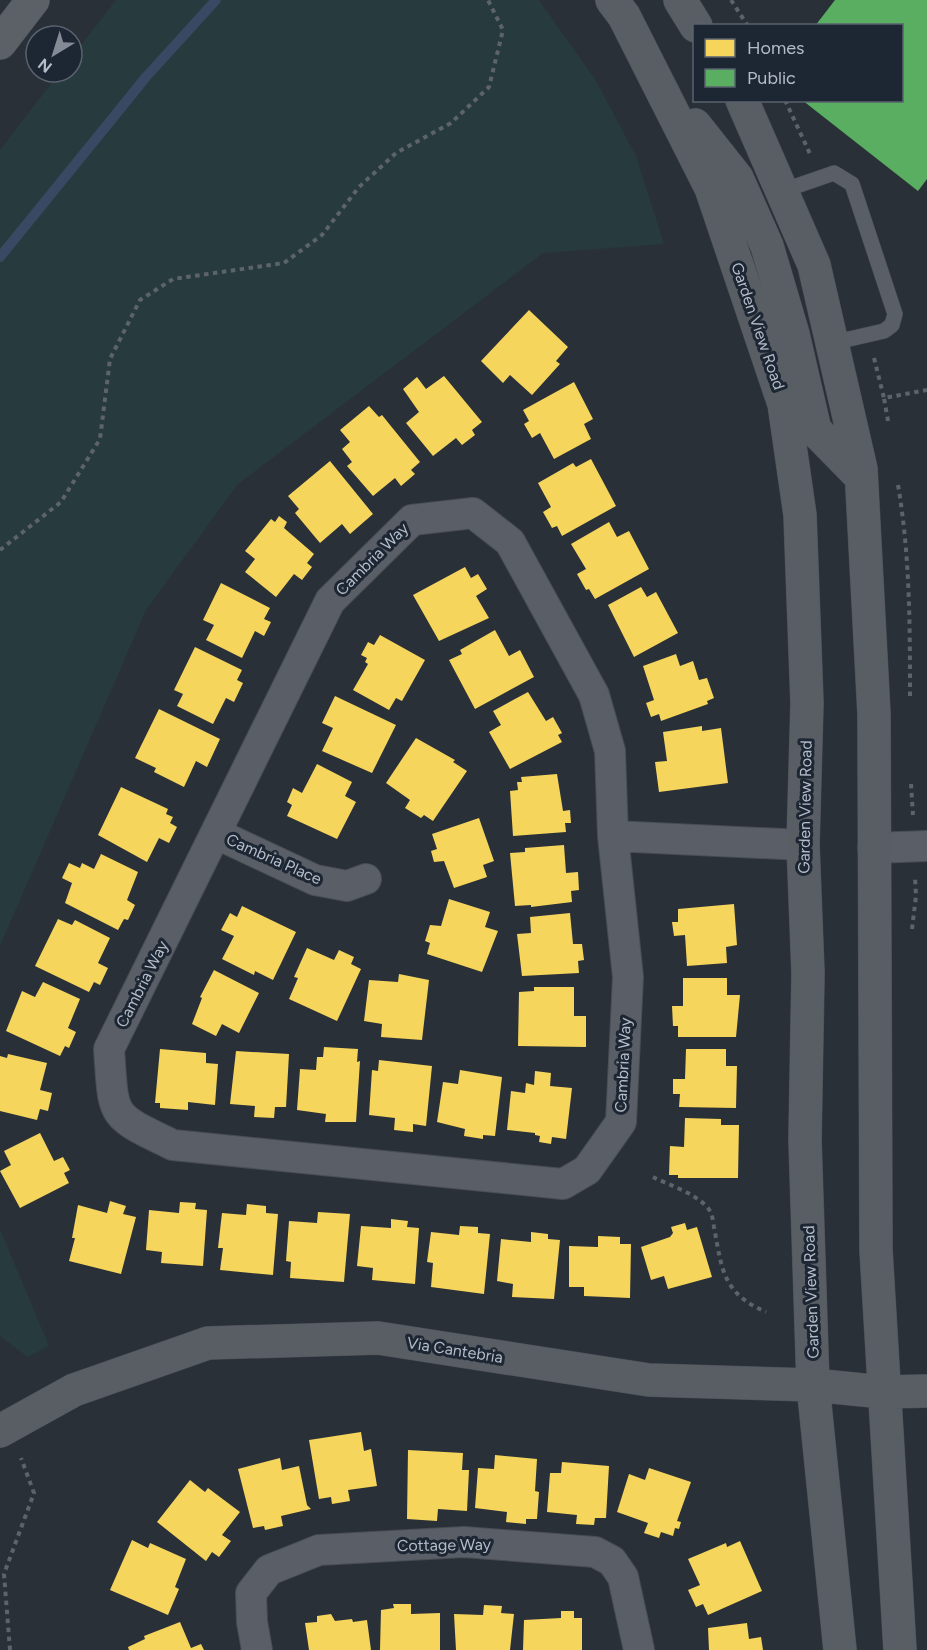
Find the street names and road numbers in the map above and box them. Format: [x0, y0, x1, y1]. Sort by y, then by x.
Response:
street label: Garden View Road [727, 260, 789, 392]
street label: Cambria Way [332, 518, 413, 599]
street label: Garden View Road [794, 740, 816, 874]
street label: Cambria Place [223, 830, 325, 889]
street label: Cambria Way [112, 937, 172, 1031]
street label: Cambria Way [611, 1016, 635, 1113]
street label: Garden View Road [799, 1225, 823, 1359]
street label: Via Cantebria [406, 1333, 504, 1367]
street label: Cottage Way [397, 1535, 492, 1555]

